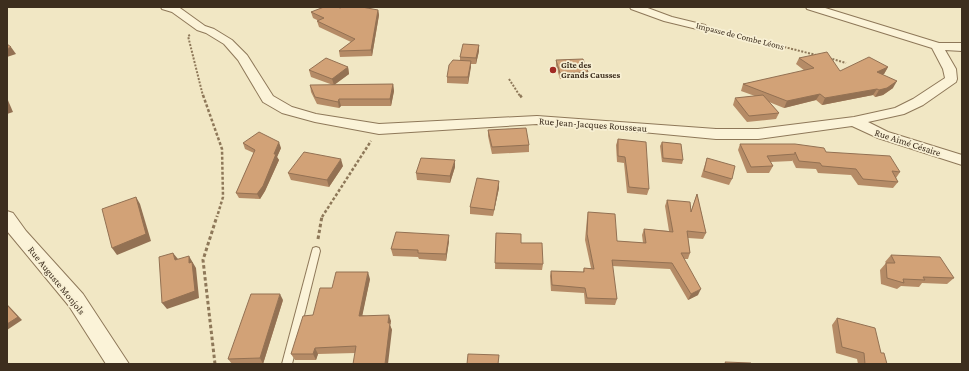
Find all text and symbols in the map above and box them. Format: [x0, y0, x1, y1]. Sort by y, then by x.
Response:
street label: Impasse de Combe Léons [695, 20, 786, 52]
place label: Gîte des Grands Causses [561, 60, 621, 80]
marker: Gîte des Grands Causses [548, 65, 558, 75]
street label: Rue Jean-Jacques Rousseau [539, 115, 648, 134]
street label: Rue Aimé Césaire [873, 127, 943, 159]
street label: Rue Auguste Monjols [25, 244, 87, 317]

